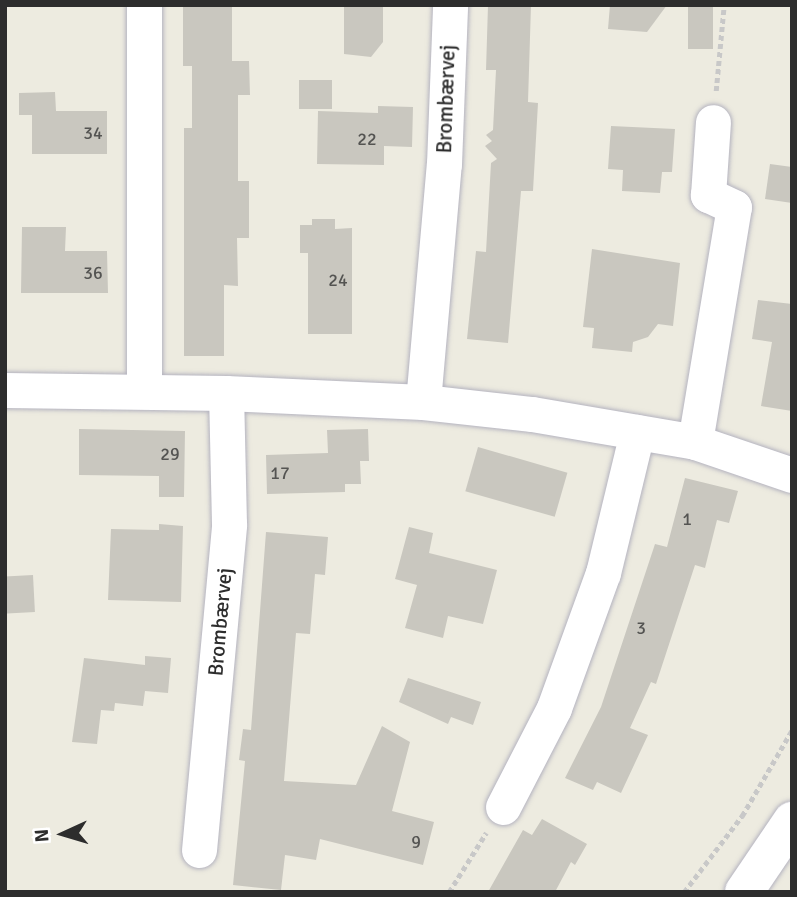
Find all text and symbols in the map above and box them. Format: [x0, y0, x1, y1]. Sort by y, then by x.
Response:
street label: Brombærvej [432, 44, 460, 154]
house number: 34 [83, 122, 103, 144]
house number: 22 [357, 128, 377, 150]
house number: 36 [83, 262, 103, 284]
house number: 24 [328, 269, 348, 291]
house number: 29 [160, 443, 180, 465]
house number: 17 [270, 462, 290, 484]
house number: 1 [682, 508, 692, 530]
street label: Brombærvej [203, 567, 237, 677]
house number: 3 [636, 617, 646, 639]
north arrow [28, 799, 98, 869]
text: N [30, 828, 54, 843]
house number: 9 [411, 831, 421, 853]

